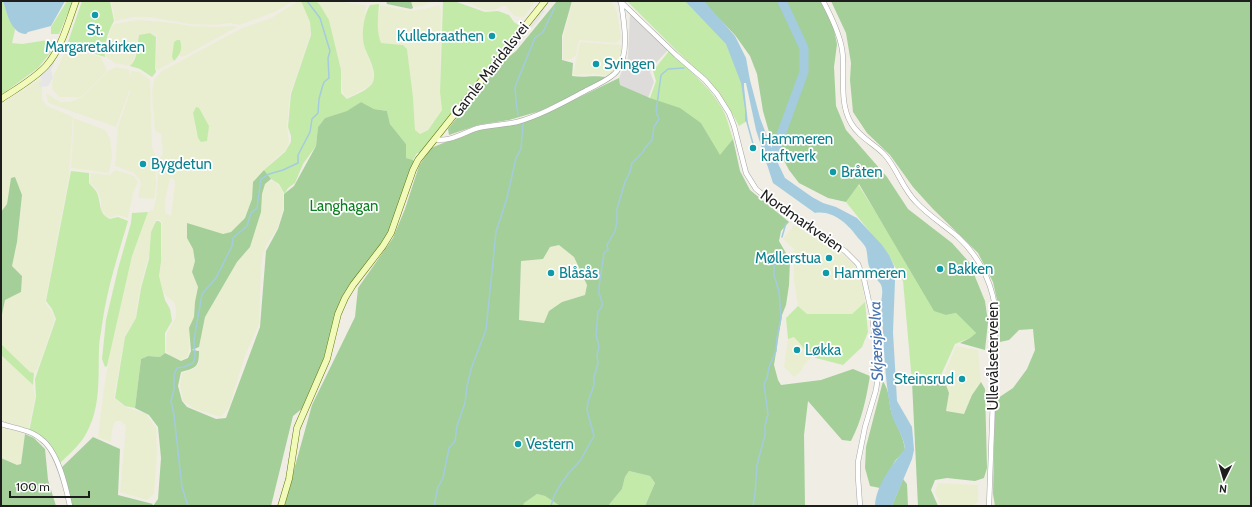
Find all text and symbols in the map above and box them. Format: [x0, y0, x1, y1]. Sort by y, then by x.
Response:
marker: St. Margaretakirken [90, 10, 100, 20]
street label: Gamle Maridalsvei [447, 19, 533, 121]
place label: St. Margaretakirken [45, 21, 145, 56]
place label: Kullebraathen [397, 27, 484, 45]
marker: Kullebraathen [487, 31, 497, 41]
place label: Svingen [604, 55, 655, 73]
marker: Svingen [591, 59, 601, 69]
place label: Hammeren kraftverk [761, 130, 833, 165]
marker: Hammeren kraftverk [748, 143, 758, 153]
place label: Bygdetun [151, 155, 212, 173]
marker: Bygdetun [138, 159, 148, 169]
place label: Bråten [841, 163, 883, 181]
marker: Bråten [828, 167, 838, 177]
street label: Nordmarkveien [757, 186, 847, 256]
park label: Langhagan [310, 197, 378, 215]
place label: Møllerstua [755, 249, 822, 267]
marker: Møllerstua [824, 253, 834, 263]
place label: Bakken [948, 260, 993, 278]
place label: Blåsås [559, 264, 598, 282]
place label: Hammeren [834, 264, 906, 282]
marker: Bakken [935, 264, 945, 274]
marker: Blåsås [546, 268, 556, 278]
marker: Hammeren [821, 268, 831, 278]
water label: Skjærsjøelva [865, 301, 887, 381]
street label: Ullevålseterveien [984, 302, 1002, 410]
place label: Løkka [805, 341, 842, 359]
marker: Løkka [792, 345, 802, 355]
place label: Steinsrud [894, 370, 954, 388]
marker: Steinsrud [957, 374, 967, 384]
place label: Vestern [526, 435, 574, 453]
marker: Vestern [513, 439, 523, 449]
north arrow [1204, 459, 1244, 499]
scale bar [10, 473, 89, 499]
text: 100 m [16, 479, 50, 494]
text: N [1219, 482, 1228, 496]

